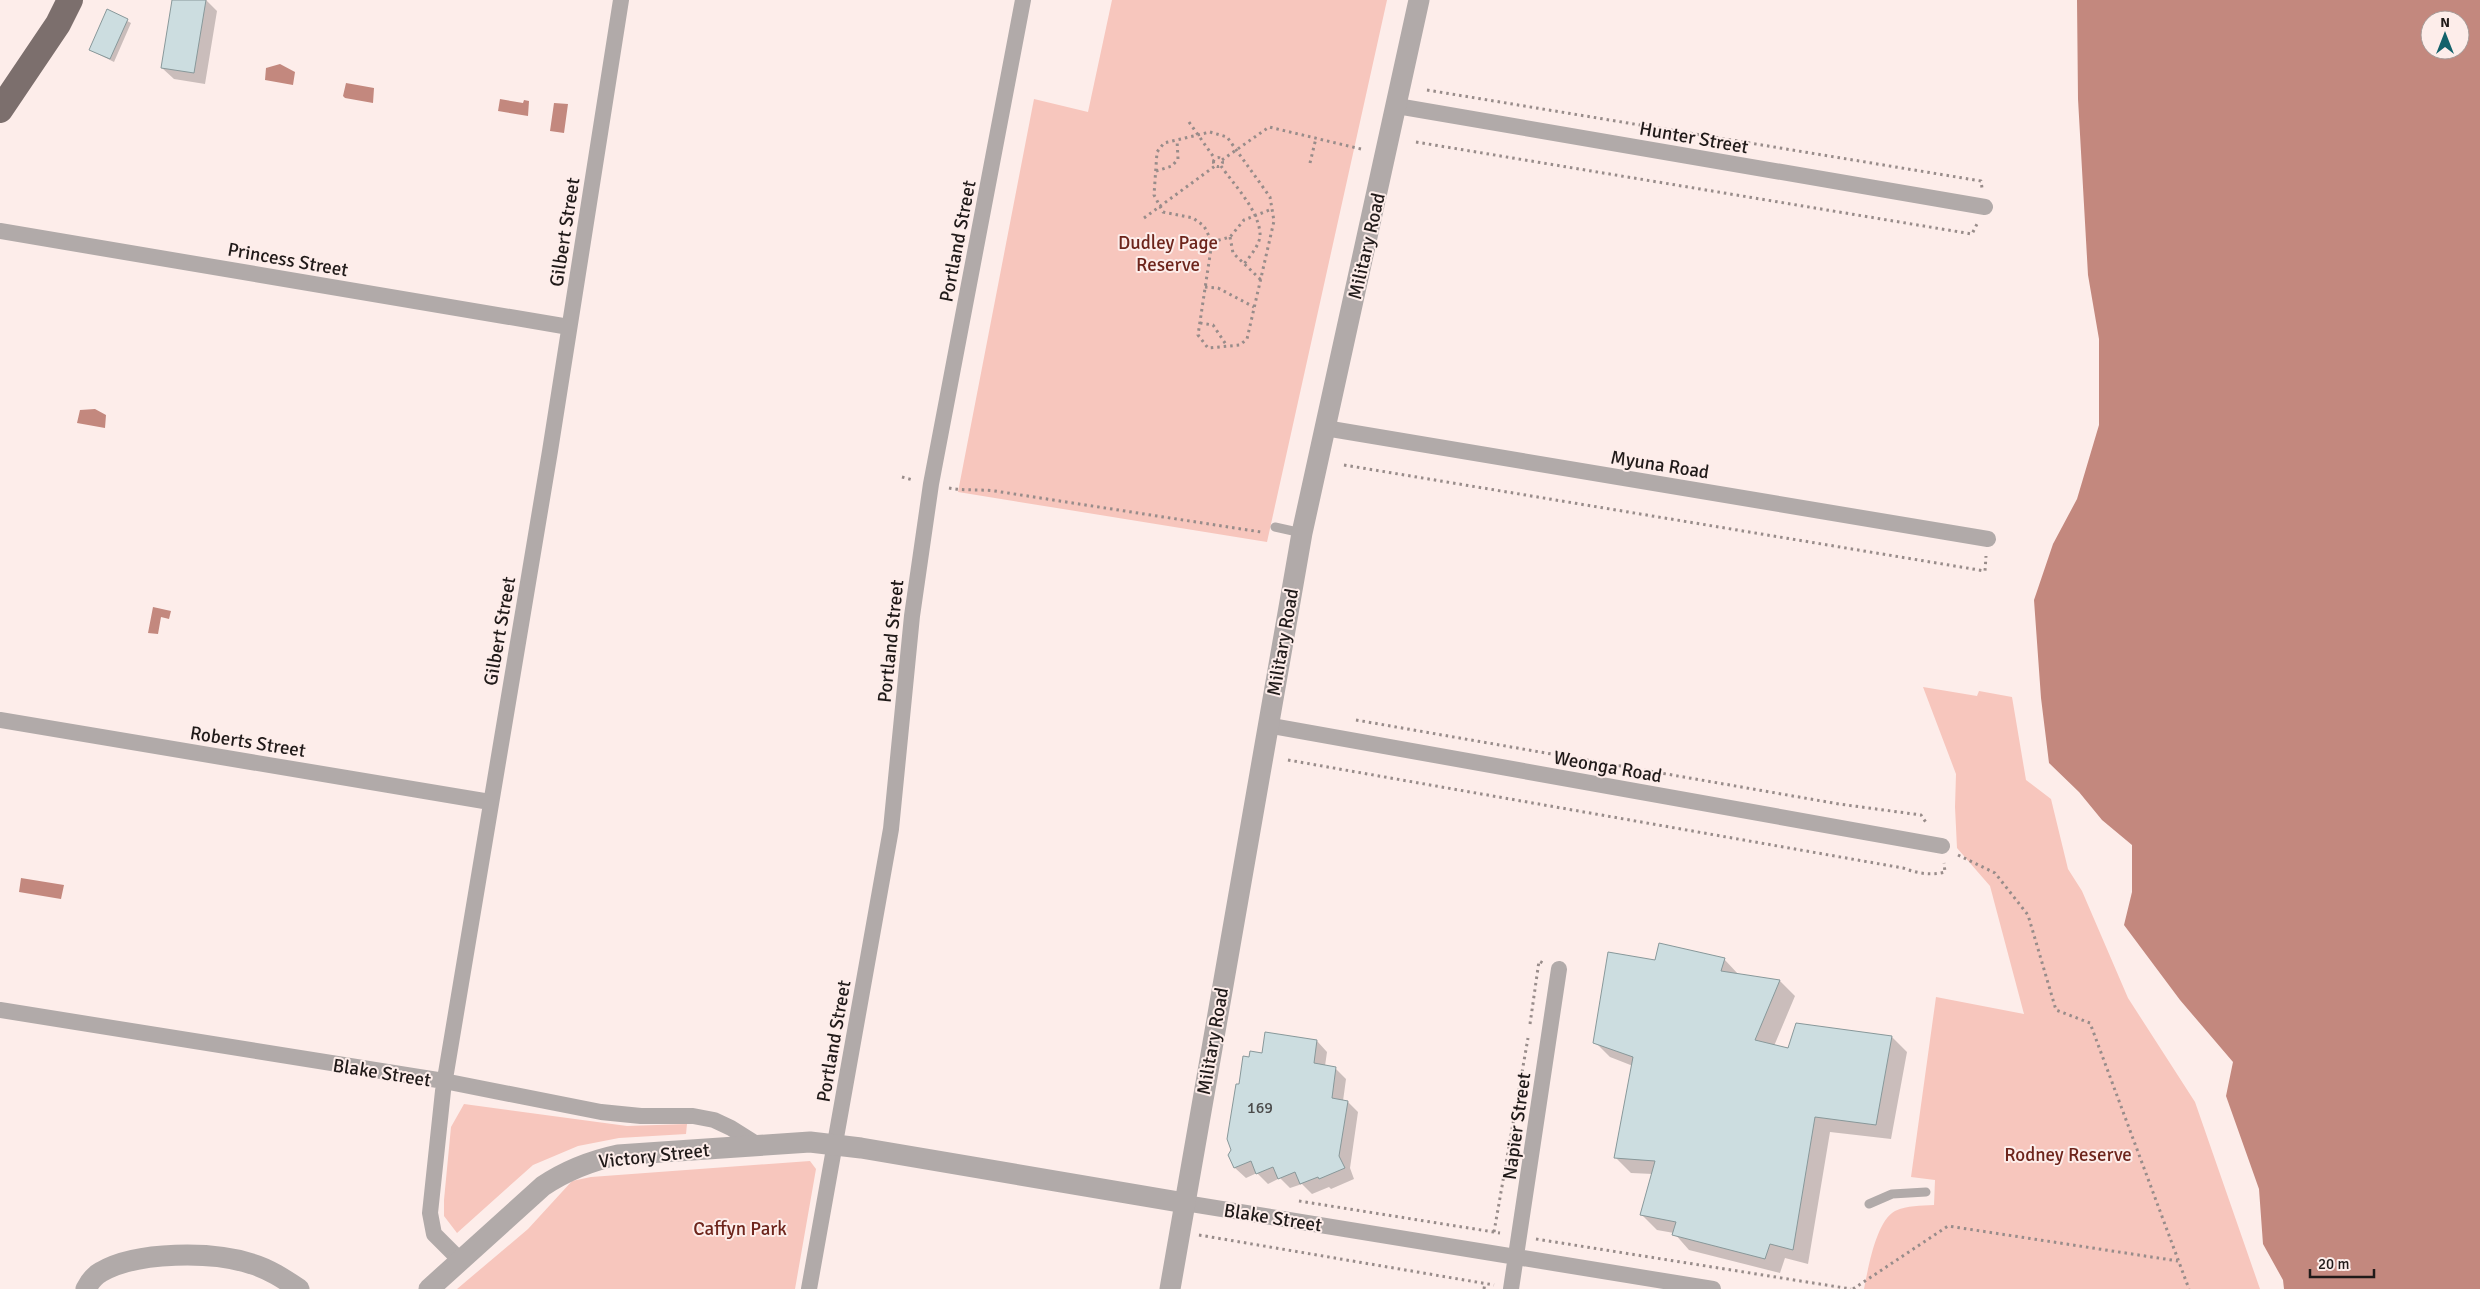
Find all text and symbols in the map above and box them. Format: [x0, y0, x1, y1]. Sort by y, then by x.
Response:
north arrow [2420, 10, 2470, 60]
text: N [2440, 14, 2450, 31]
street label: Hunter Street [1637, 117, 1751, 159]
street label: Gilbert Street [545, 176, 586, 288]
street label: Portland Street [934, 178, 982, 304]
street label: Military Road [1343, 191, 1391, 302]
park label: Dudley Page Reserve [1118, 231, 1218, 277]
street label: Princess Street [226, 238, 350, 282]
street label: Myuna Road [1609, 445, 1711, 485]
street label: Gilbert Street [479, 574, 521, 688]
street label: Portland Street [873, 578, 909, 704]
street label: Military Road [1262, 587, 1304, 698]
street label: Roberts Street [188, 721, 308, 763]
street label: Weonga Road [1552, 746, 1664, 788]
street label: Portland Street [811, 978, 857, 1104]
street label: Military Road [1192, 986, 1234, 1097]
street label: Blake Street [331, 1053, 433, 1093]
street label: Napier Street [1498, 1071, 1536, 1181]
house number: 169 [1247, 1098, 1273, 1118]
street label: Victory Street [597, 1138, 711, 1174]
park label: Rodney Reserve [2004, 1143, 2132, 1167]
street label: Blake Street [1222, 1198, 1324, 1238]
park label: Caffyn Park [693, 1217, 787, 1241]
scale bar [2310, 1246, 2374, 1278]
text: 20 m [2318, 1255, 2349, 1273]

